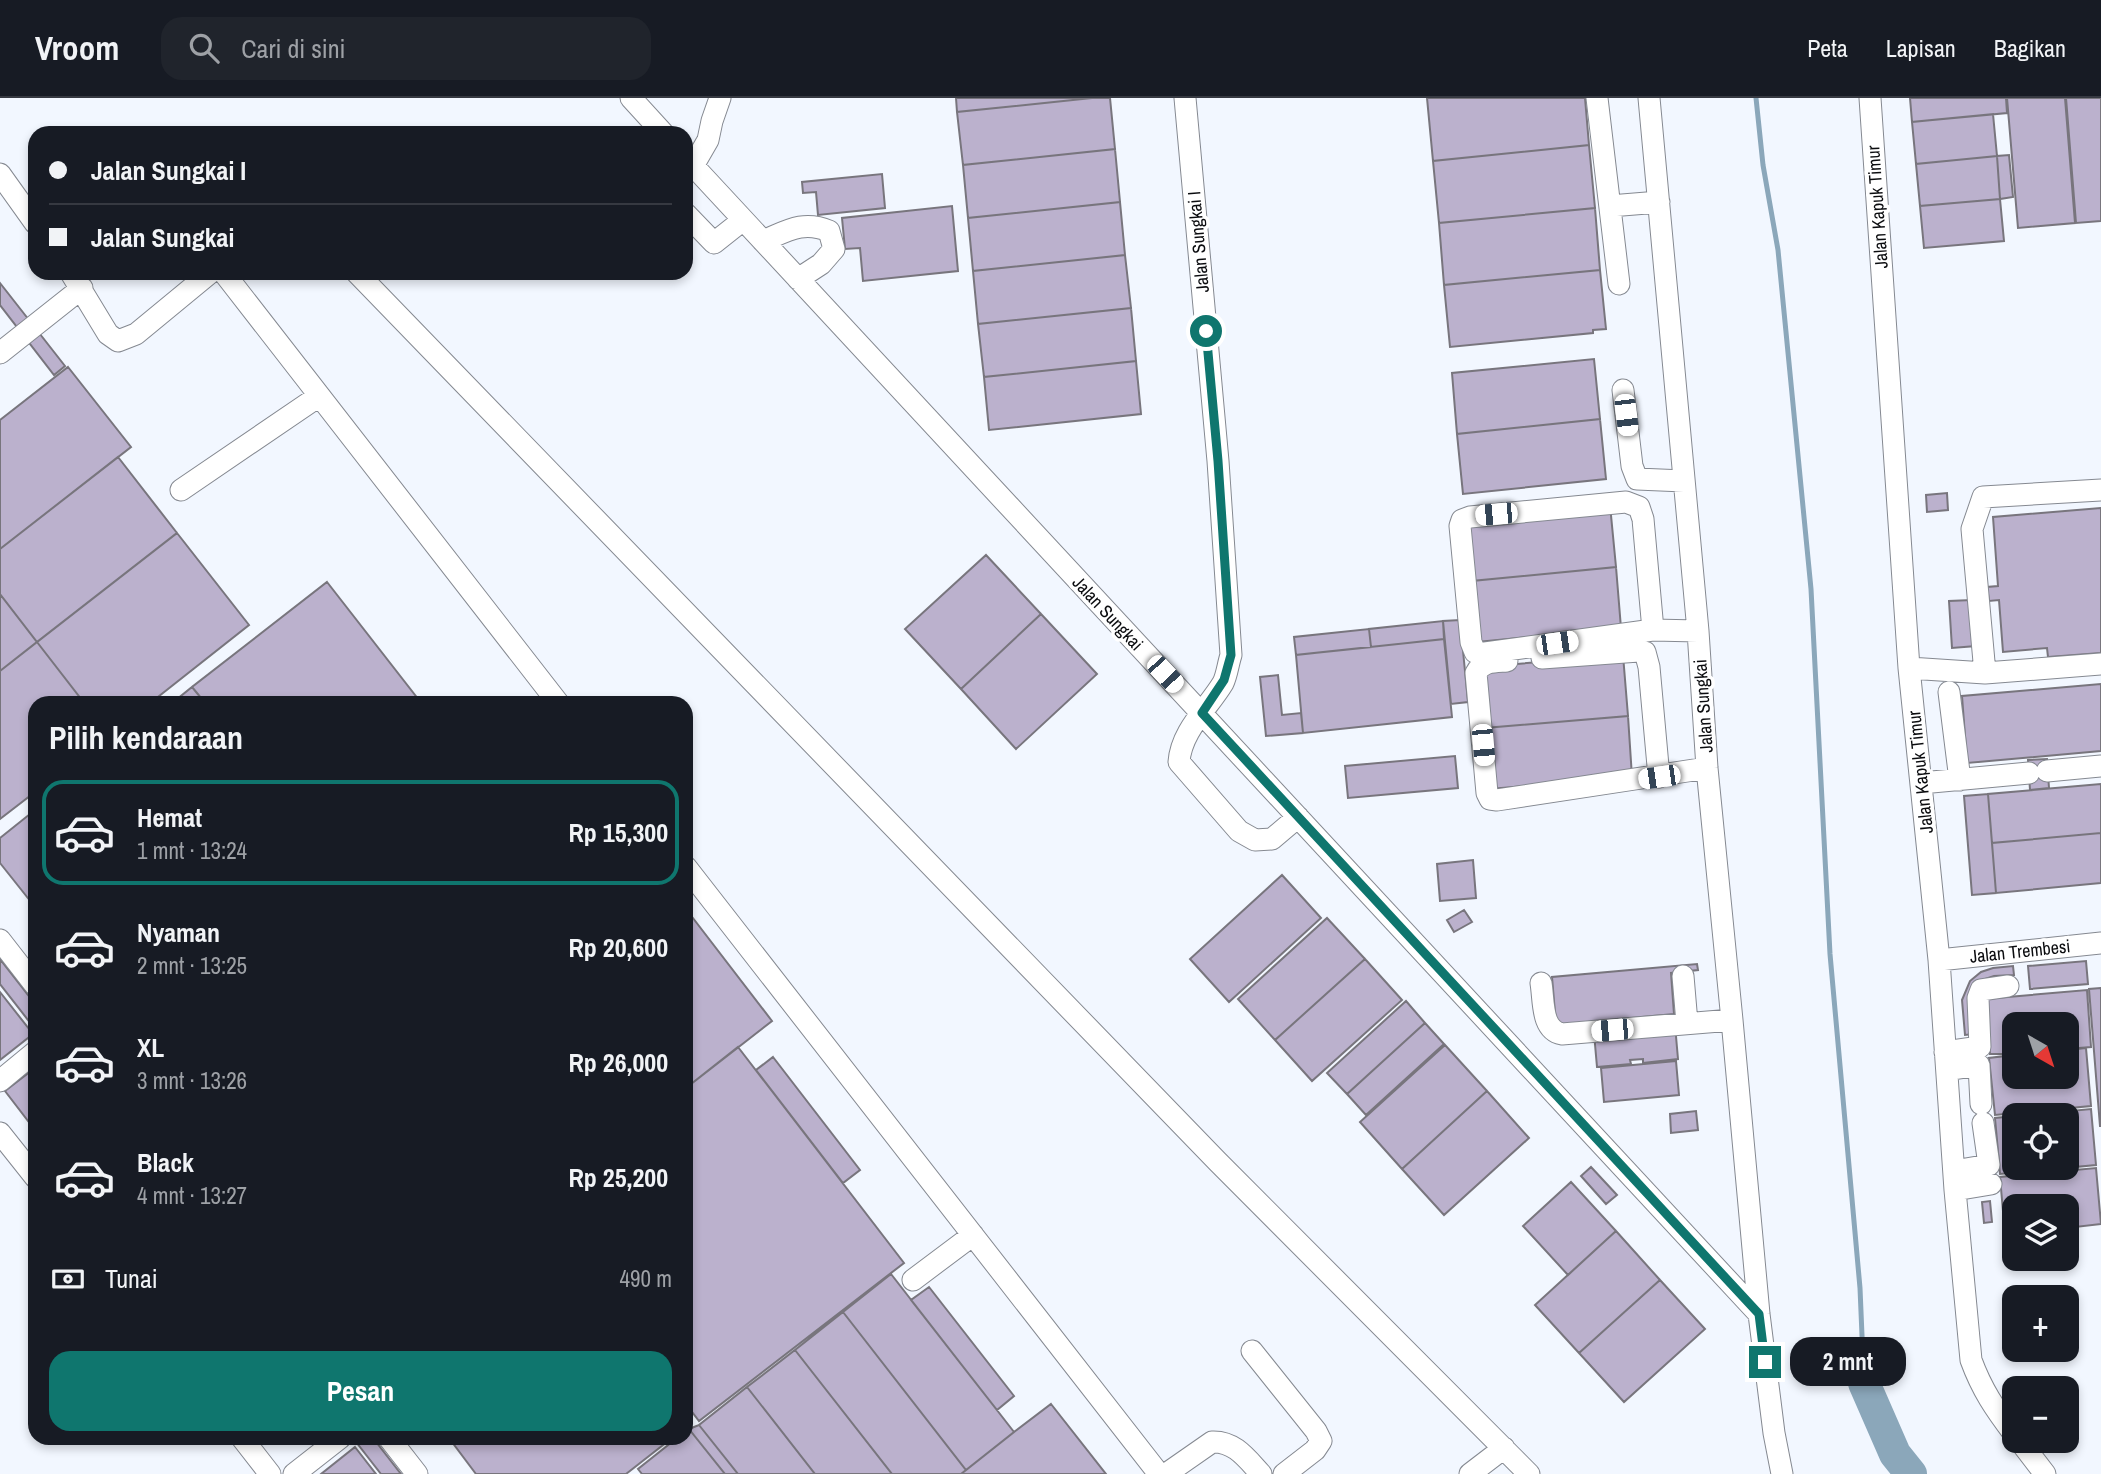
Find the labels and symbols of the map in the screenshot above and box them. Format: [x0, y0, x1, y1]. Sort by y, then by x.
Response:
street label: Jalan Kapuk Timur [1860, 145, 1894, 269]
street label: Jalan Sungkai I [1181, 190, 1215, 294]
route start [1190, 315, 1222, 347]
car [1614, 393, 1639, 437]
car [1475, 502, 1518, 526]
street label: Jalan Sungkai [1067, 570, 1149, 656]
car [1535, 630, 1580, 656]
car [1143, 651, 1188, 697]
street label: Jalan Sungkai [1687, 658, 1719, 754]
street label: Jalan Kapuk Timur [1901, 709, 1939, 835]
car [1471, 723, 1496, 767]
car [1637, 764, 1682, 790]
street label: Jalan Trembesi [1969, 933, 2071, 969]
north arrow [2002, 1012, 2079, 1088]
car [1591, 1018, 1634, 1042]
callout: 2 mnt [1790, 1338, 1905, 1386]
route end [1749, 1346, 1781, 1378]

